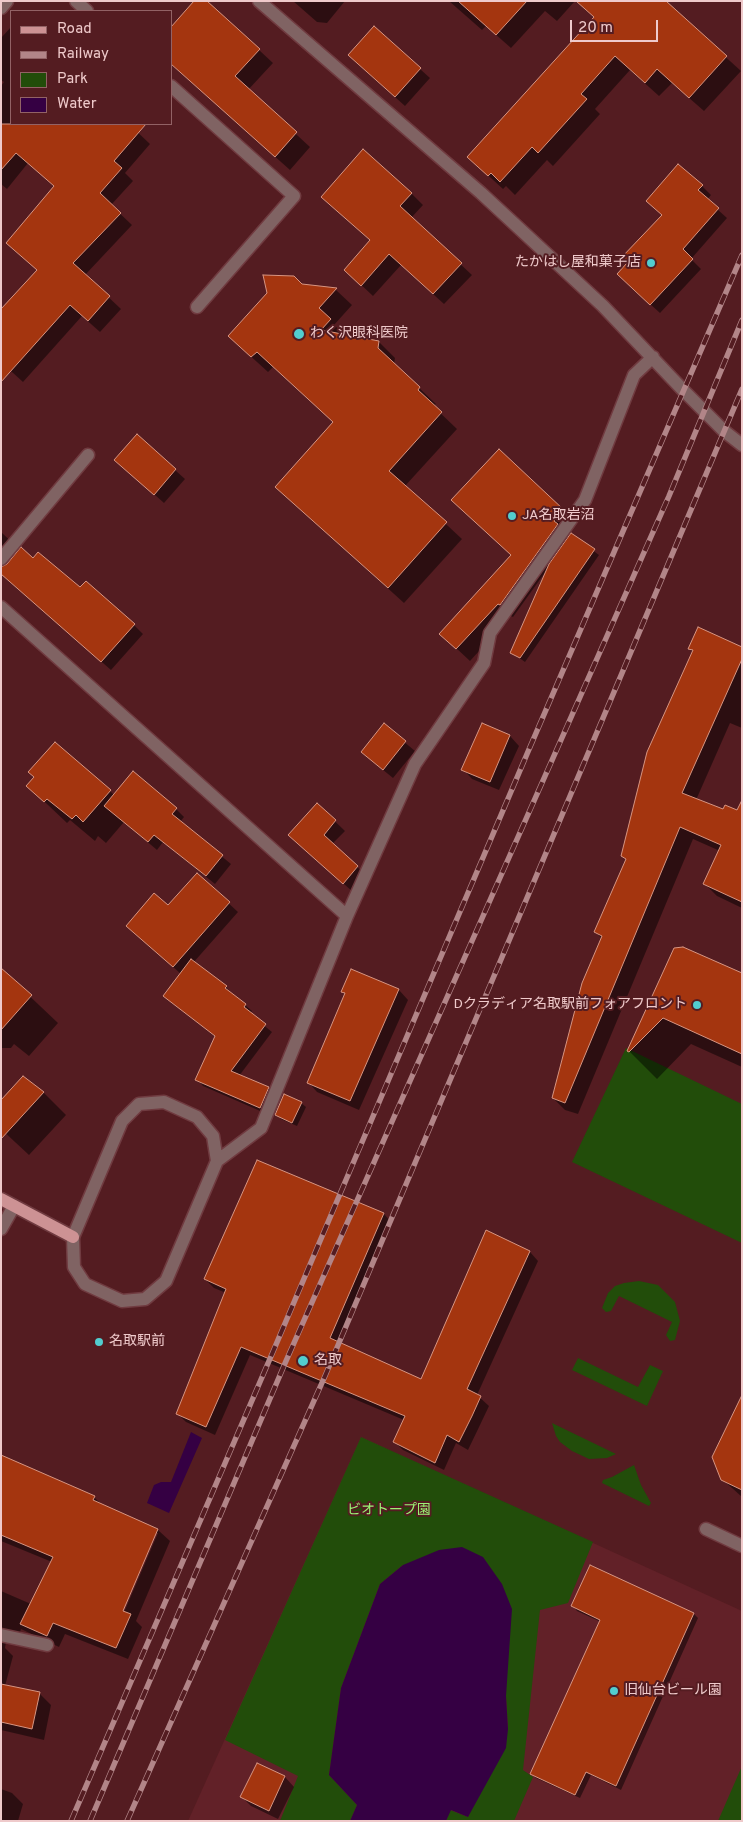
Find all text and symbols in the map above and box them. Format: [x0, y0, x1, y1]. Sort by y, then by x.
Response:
legend [10, 10, 172, 125]
scale bar [573, 10, 660, 42]
text: 20 m [578, 19, 613, 38]
text: Road [57, 20, 92, 39]
text: Railway [57, 45, 109, 64]
text: Park [57, 70, 88, 89]
text: Water [57, 95, 96, 114]
place label: たかはし屋和菓子店 [515, 255, 641, 271]
marker: たかはし屋和菓子店 [645, 257, 657, 269]
place label: わく沢眼科医院 [310, 326, 408, 342]
marker: わく沢眼科医院 [292, 327, 306, 341]
place label: JA名取岩沼 [522, 508, 595, 524]
marker: JA名取岩沼 [506, 510, 518, 522]
place label: Dクラディア名取駅前フォアフロント [453, 997, 687, 1013]
marker: Dクラディア名取駅前フォアフロント [691, 999, 703, 1011]
place label: 名取駅前 [109, 1334, 165, 1350]
marker: 名取駅前 [93, 1336, 105, 1348]
place label: 名取 [314, 1353, 342, 1369]
marker: 名取 [296, 1354, 310, 1368]
park label: ビオトープ園 [347, 1503, 431, 1519]
place label: 旧仙台ビール園 [624, 1683, 722, 1699]
marker: 旧仙台ビール園 [608, 1685, 620, 1697]

